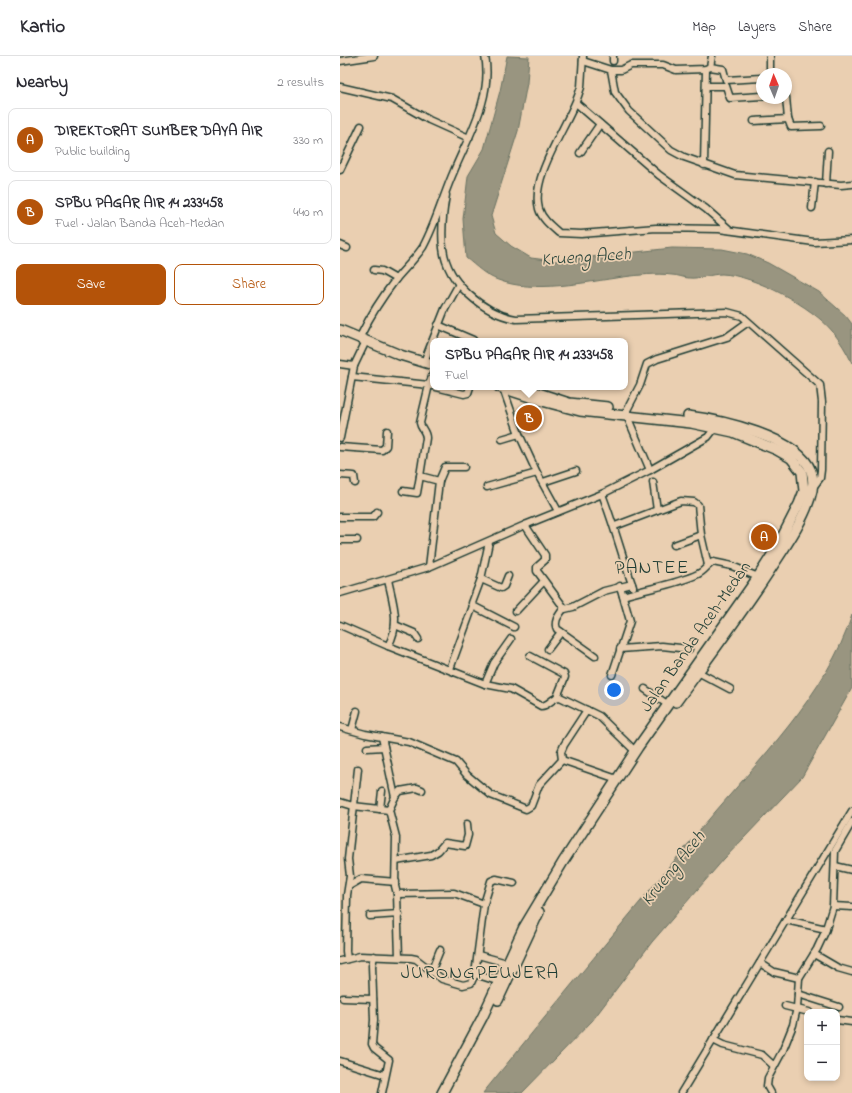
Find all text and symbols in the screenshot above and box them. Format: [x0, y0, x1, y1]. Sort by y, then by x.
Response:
text: Kartio [20, 14, 65, 41]
text: Map [692, 17, 716, 38]
text: Layers [738, 17, 776, 38]
text: Share [798, 17, 832, 38]
north arrow [756, 68, 792, 104]
text: Nearby [16, 70, 68, 95]
text: 2 results [277, 73, 324, 92]
text: DIREKTORAT SUMBER DAYA AIR [55, 120, 262, 142]
text: A [26, 131, 34, 150]
text: 330 m [293, 131, 323, 150]
text: Public building [55, 142, 130, 161]
text: SPBU PAGAR AIR 14 233458 [55, 192, 223, 214]
text: B [26, 203, 34, 222]
text: 440 m [293, 203, 323, 222]
text: Fuel · Jalan Banda Aceh-Medan [55, 214, 224, 233]
water label: Krueng Aceh [540, 242, 632, 274]
button: Save [16, 264, 166, 305]
button: Share [174, 264, 324, 305]
popup [430, 338, 628, 390]
text: SPBU PAGAR AIR 14 233458 [445, 344, 613, 366]
text: Fuel [445, 366, 468, 385]
pin: B [516, 403, 542, 433]
pin: A [751, 522, 777, 552]
district label: PANTEE [615, 555, 689, 582]
street label: Jalan Banda Aceh-Medan [634, 556, 758, 718]
your location [604, 680, 624, 700]
water label: Krueng Aceh [636, 826, 713, 912]
district label: JURONGPEUJERA [401, 960, 559, 987]
map controls [804, 1009, 840, 1081]
button: + [804, 1009, 840, 1045]
button: − [804, 1045, 840, 1081]

